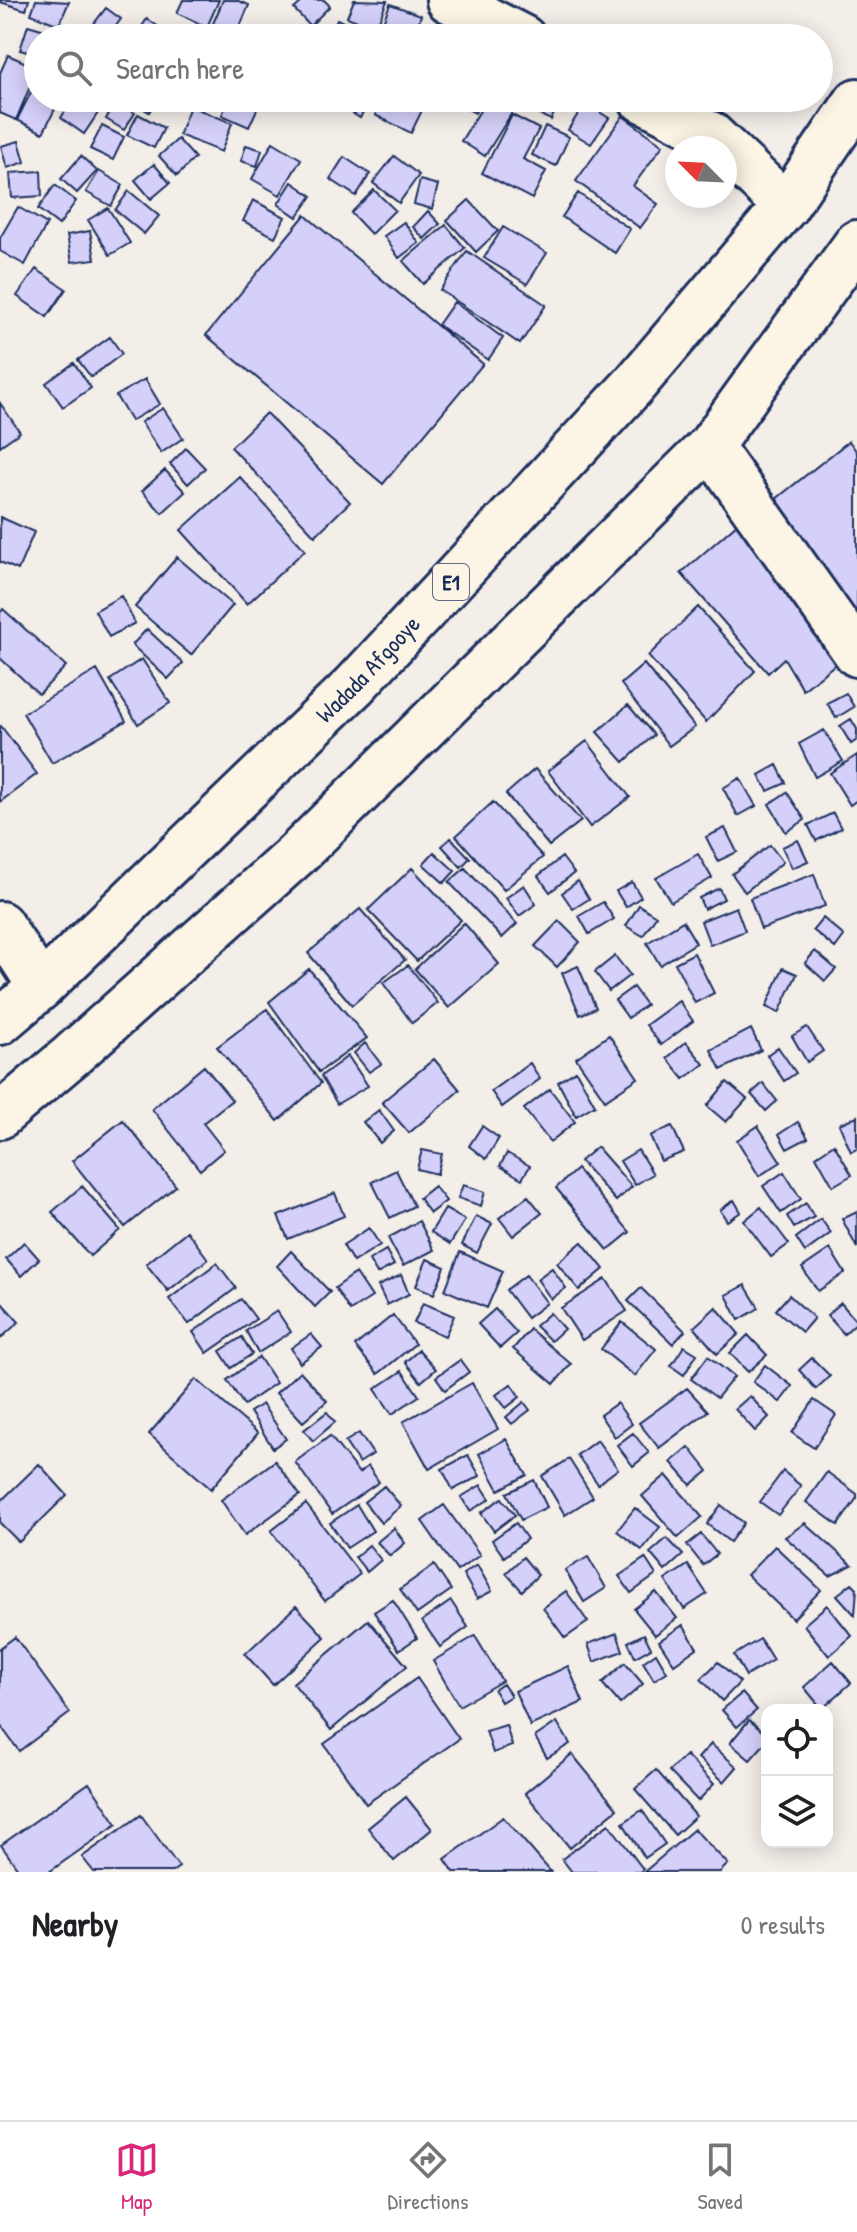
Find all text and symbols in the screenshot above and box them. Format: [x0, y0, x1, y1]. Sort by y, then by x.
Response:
search box [24, 24, 833, 112]
icon: search [52, 46, 96, 90]
text: Search here [116, 48, 244, 88]
north arrow [665, 136, 737, 208]
road number: E1 [433, 564, 469, 600]
street label: Wadada Afgooye [308, 608, 427, 729]
map controls [761, 1704, 833, 1848]
button: locate [761, 1704, 833, 1776]
button: layers [761, 1776, 833, 1848]
text: Nearby [32, 1901, 118, 1947]
text: 0 results [741, 1907, 825, 1942]
tab: Map [115, 2138, 159, 2216]
tab: Directions [388, 2138, 469, 2216]
tab: Saved [698, 2138, 742, 2216]

